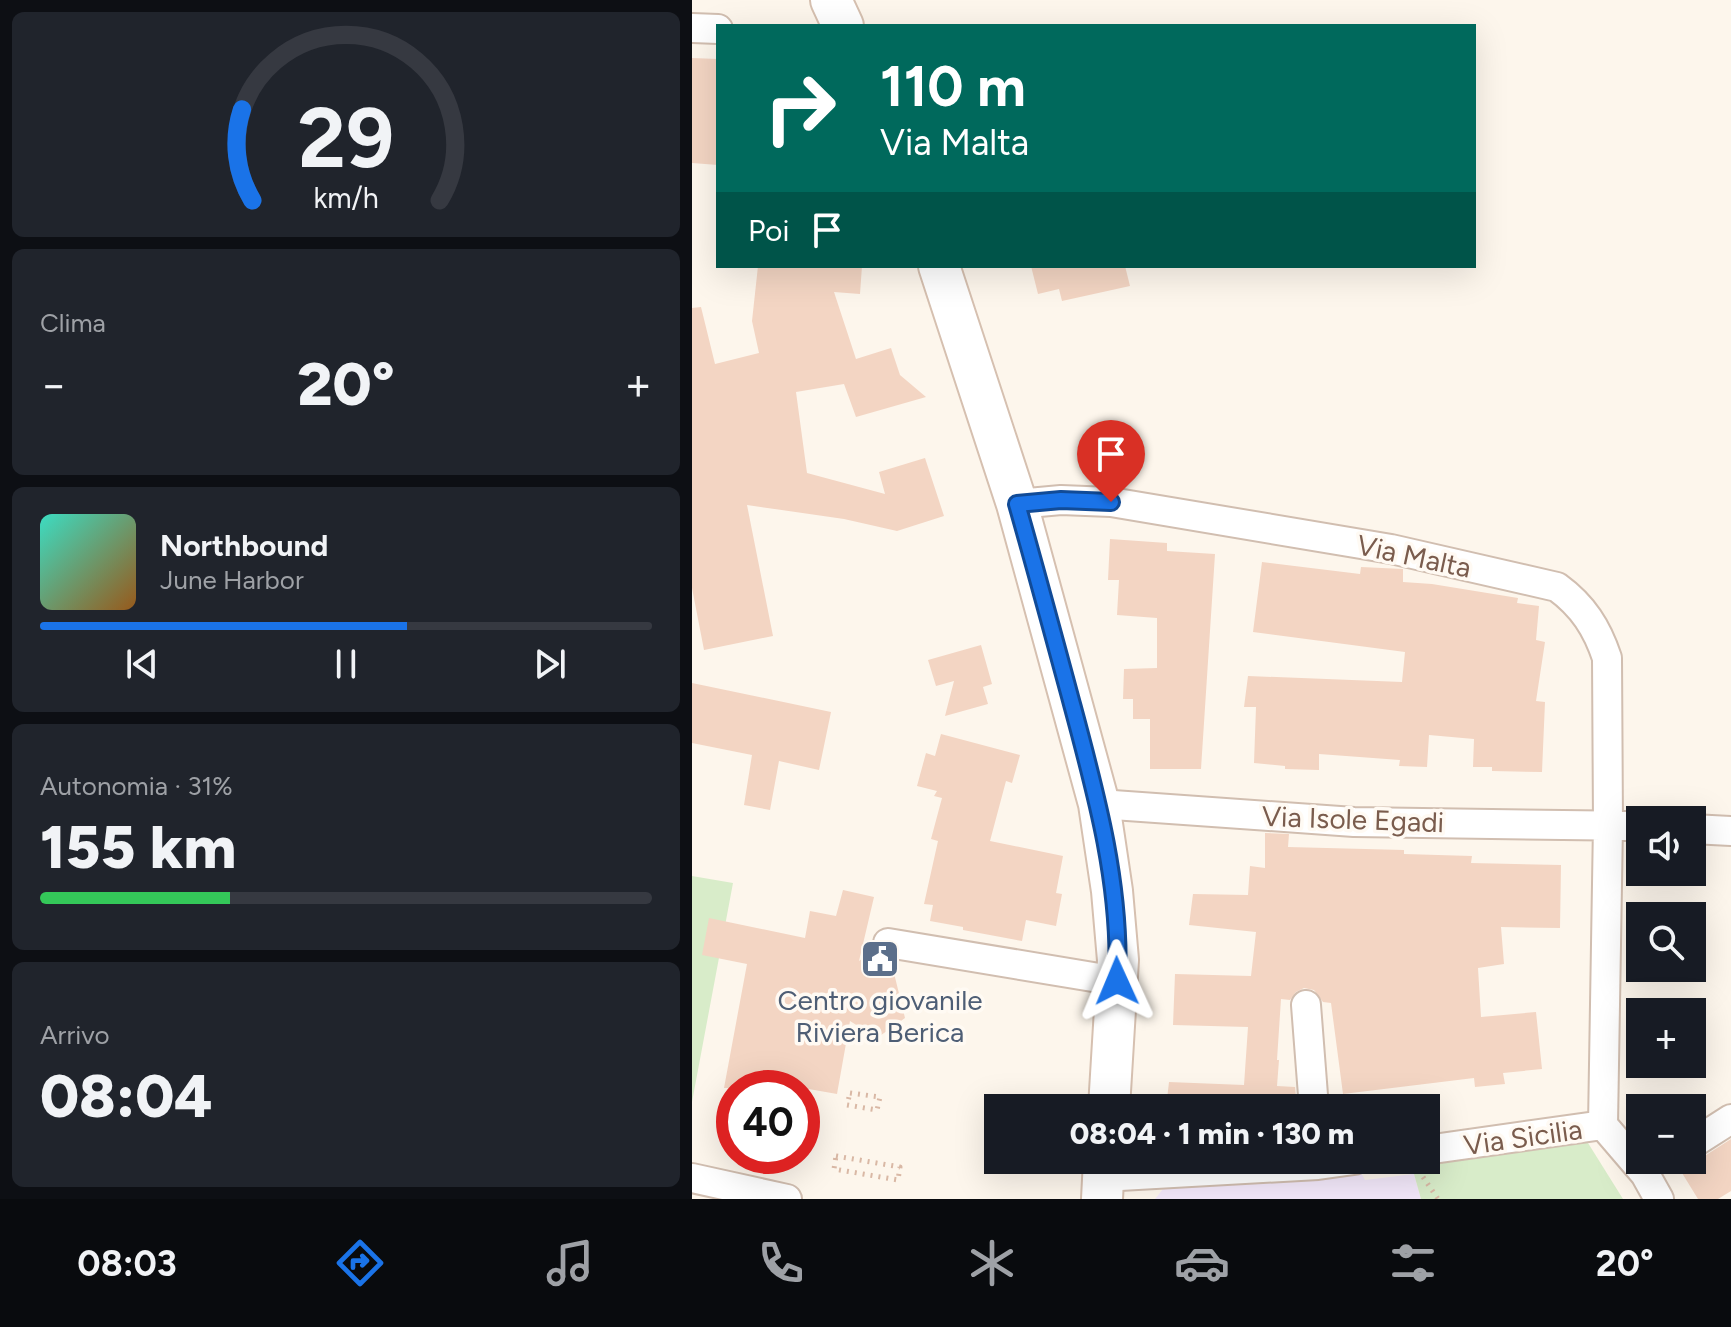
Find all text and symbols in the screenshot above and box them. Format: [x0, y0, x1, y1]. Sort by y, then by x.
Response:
text: 110 m [880, 53, 1026, 120]
icon: right [748, 56, 852, 160]
text: 29 [298, 87, 394, 187]
text: Via Malta [880, 121, 1029, 164]
text: km/h [313, 181, 379, 215]
icon: arrive [805, 208, 849, 252]
text: Poi [748, 212, 789, 249]
text: Clima [40, 307, 106, 339]
text: 20° [297, 348, 395, 420]
text: − [40, 358, 67, 411]
text: + [625, 358, 652, 411]
pin [1077, 420, 1145, 502]
icon: arrive [1089, 432, 1133, 476]
text: Northbound [160, 527, 328, 564]
street label: Via Malta [1354, 527, 1474, 585]
text: June Harbor [160, 564, 304, 596]
icon: previous [120, 642, 164, 686]
icon: pause [324, 642, 368, 686]
icon: next [528, 642, 572, 686]
text: Autonomia · 31% [40, 770, 233, 802]
street label: Via Isole Egadi [1261, 799, 1445, 839]
map controls [1626, 806, 1706, 1174]
button: sound [1626, 806, 1706, 886]
text: 155 km [40, 811, 236, 883]
button: search [1626, 902, 1706, 982]
public building icon: Centro giovanile Riviera Berica [859, 938, 901, 980]
position arrow [1075, 939, 1159, 1023]
place label: Centro giovanile Riviera Berica [777, 983, 983, 1049]
button: + [1626, 998, 1706, 1078]
text: Arrivo [40, 1019, 110, 1051]
text: 08:04 [40, 1060, 213, 1132]
speed limit sign: 40 [716, 1070, 820, 1174]
button: − [1626, 1094, 1706, 1174]
street label: Via Sicilia [1462, 1112, 1584, 1162]
text: 08:04 · 1 min · 130 m [1070, 1115, 1354, 1152]
icon: directions [332, 1235, 388, 1291]
icon: music [542, 1235, 598, 1291]
icon: phone [753, 1235, 809, 1291]
icon: climate [964, 1235, 1020, 1291]
icon: car [1174, 1235, 1230, 1291]
icon: filters [1385, 1235, 1441, 1291]
text: 08:03 [77, 1242, 177, 1285]
text: 20° [1596, 1242, 1654, 1285]

